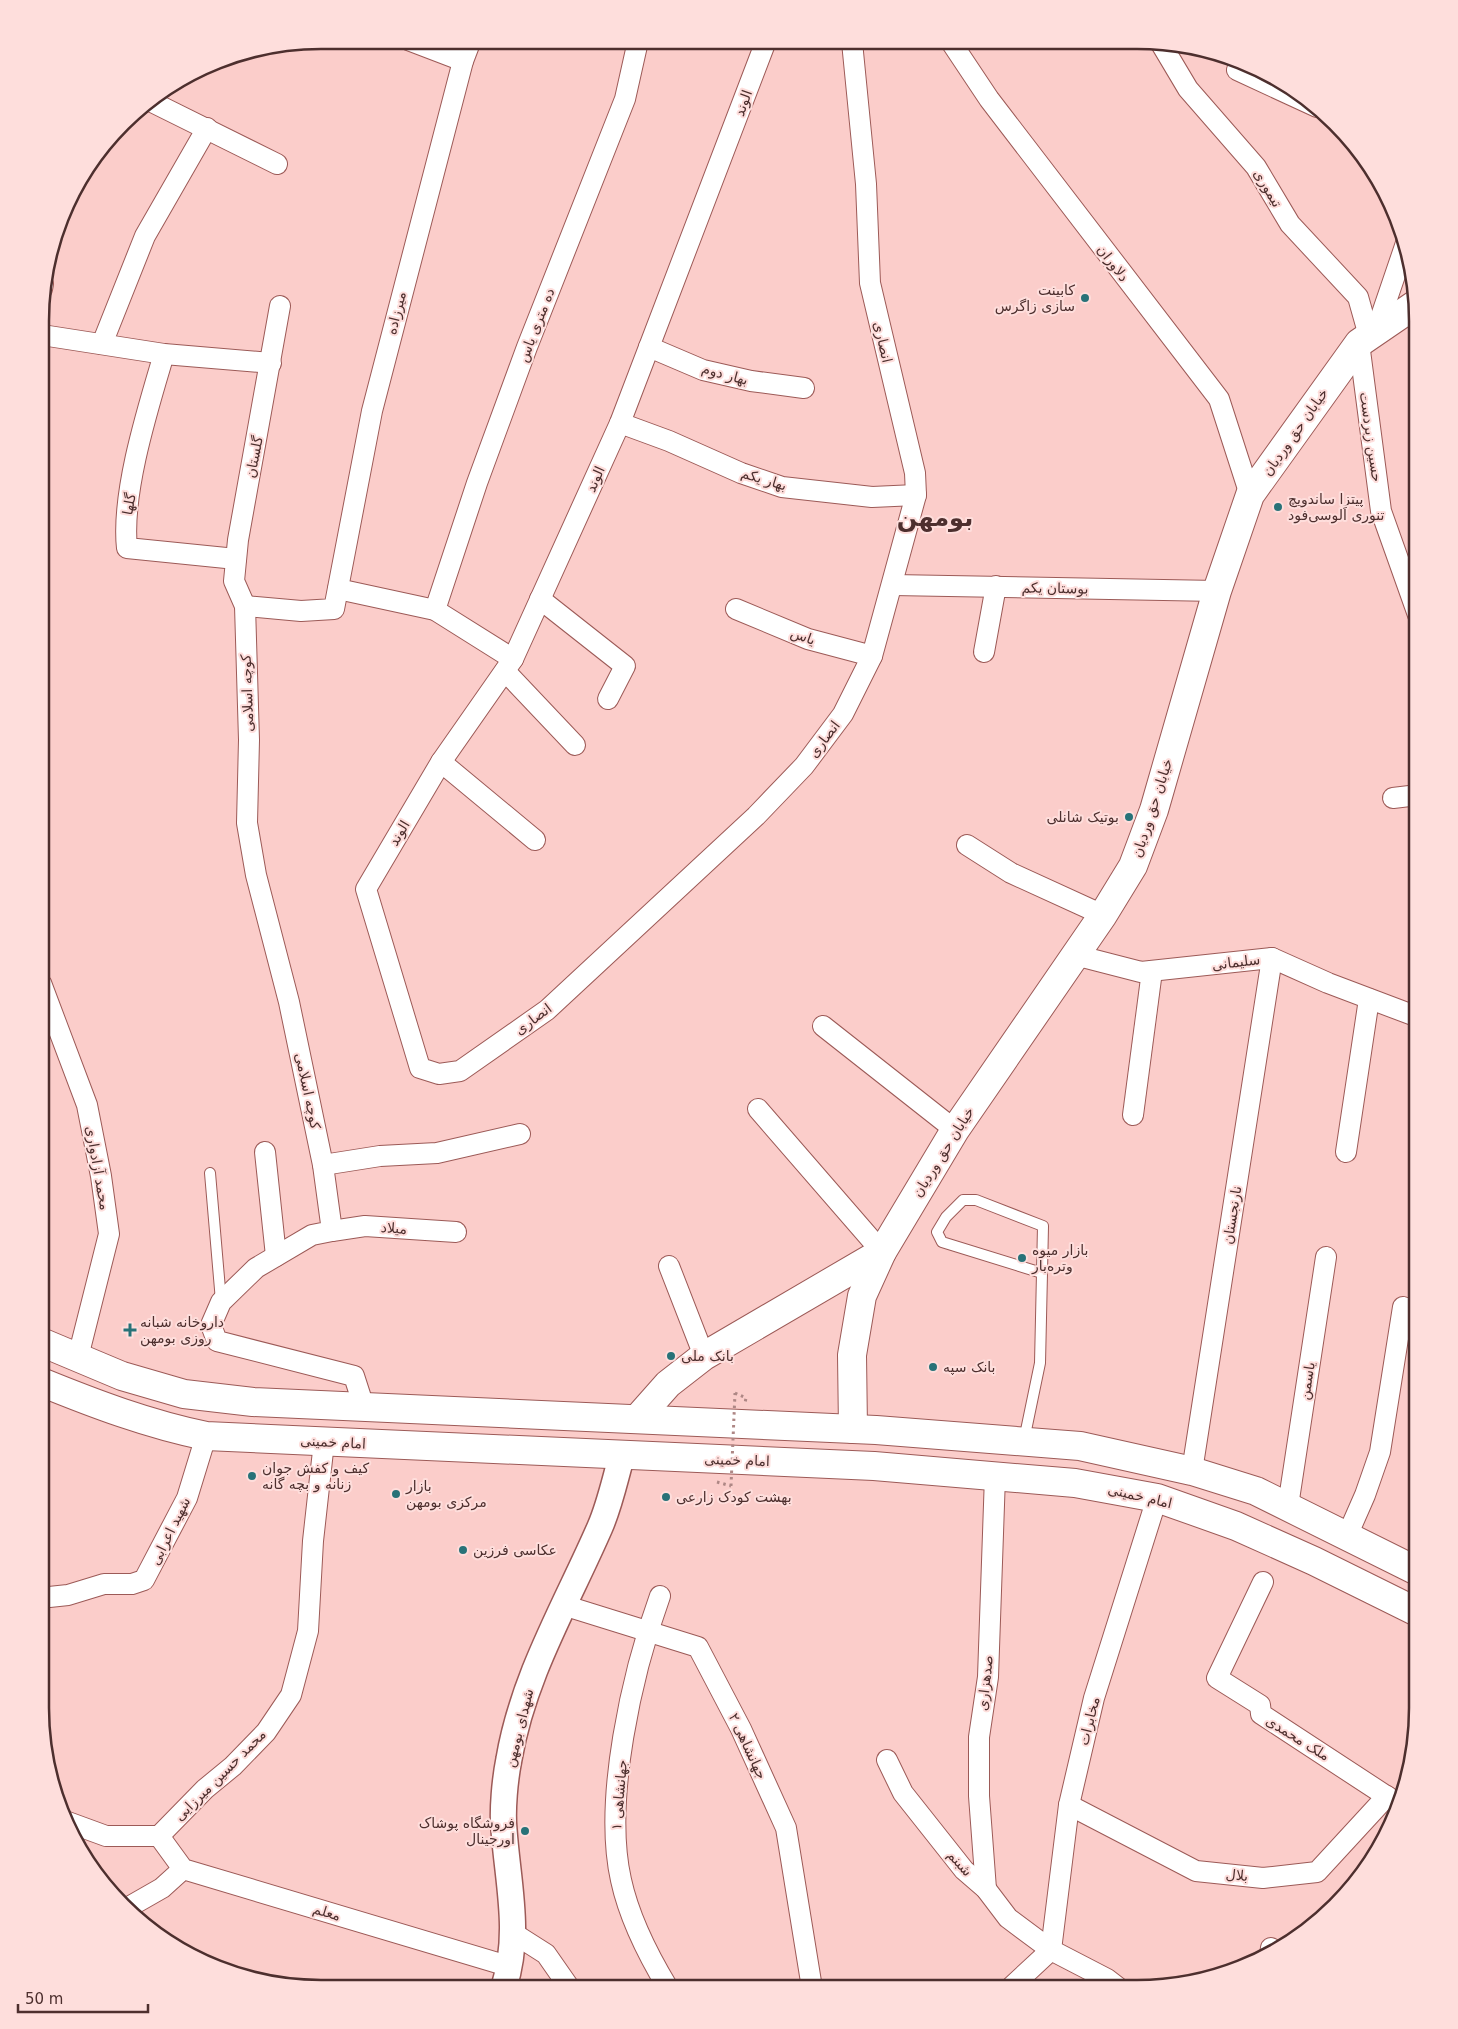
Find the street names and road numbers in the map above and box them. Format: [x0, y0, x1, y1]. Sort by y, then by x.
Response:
street label: الوند [731, 88, 756, 119]
street label: تیموری [1250, 166, 1286, 210]
street label: دلاوران [1093, 242, 1132, 285]
street label: ده متری یاس [515, 286, 558, 365]
street label: میرزاده [383, 290, 410, 336]
street label: انصاری [870, 320, 896, 364]
street label: بهار دوم [700, 360, 750, 389]
street label: خیابان حق وردیان [1259, 385, 1332, 479]
street label: حسین زبردست [1356, 391, 1385, 483]
street label: گلستان [242, 434, 266, 479]
street label: الوند [582, 464, 609, 495]
street label: بهار یکم [739, 465, 789, 494]
street label: گلها [119, 491, 140, 516]
street label: بوستان یکم [1021, 579, 1089, 598]
street label: یاس [788, 624, 818, 649]
street label: کوچه اسلامی [238, 654, 257, 732]
street label: انصاری [805, 717, 844, 761]
street label: خیابان حق وردیان [1128, 757, 1176, 860]
street label: الوند [385, 817, 414, 849]
street label: سلیمانی [1211, 951, 1261, 973]
street label: انصاری [511, 1000, 555, 1039]
street label: کوچه اسلامی [291, 1051, 324, 1131]
street label: خیابان حق وردیان [909, 1104, 978, 1200]
street label: محمد آزادواری [82, 1124, 113, 1212]
street label: نارنجستان [1219, 1185, 1246, 1246]
street label: میلاد [380, 1219, 408, 1237]
street label: یاسمن [1296, 1361, 1319, 1401]
street label: امام خمینی [300, 1432, 366, 1452]
street label: امام خمینی [704, 1451, 770, 1469]
street label: امام خمینی [1106, 1481, 1174, 1511]
street label: شهید اعرابی [147, 1494, 194, 1568]
street label: صدهزاری [974, 1654, 997, 1712]
street label: شهدای بومهن [501, 1687, 537, 1769]
street label: مخابرات [1075, 1695, 1104, 1747]
street label: جهانشاهی ۲ [725, 1710, 770, 1782]
street label: ملک محمدی [1263, 1712, 1333, 1764]
street label: محمد حسین میرزایی [171, 1726, 270, 1825]
street label: جهانشاهی ۱ [608, 1759, 631, 1831]
street label: شبنم [943, 1847, 976, 1880]
street label: بلال [1225, 1866, 1249, 1884]
street label: معلم [311, 1900, 343, 1925]

